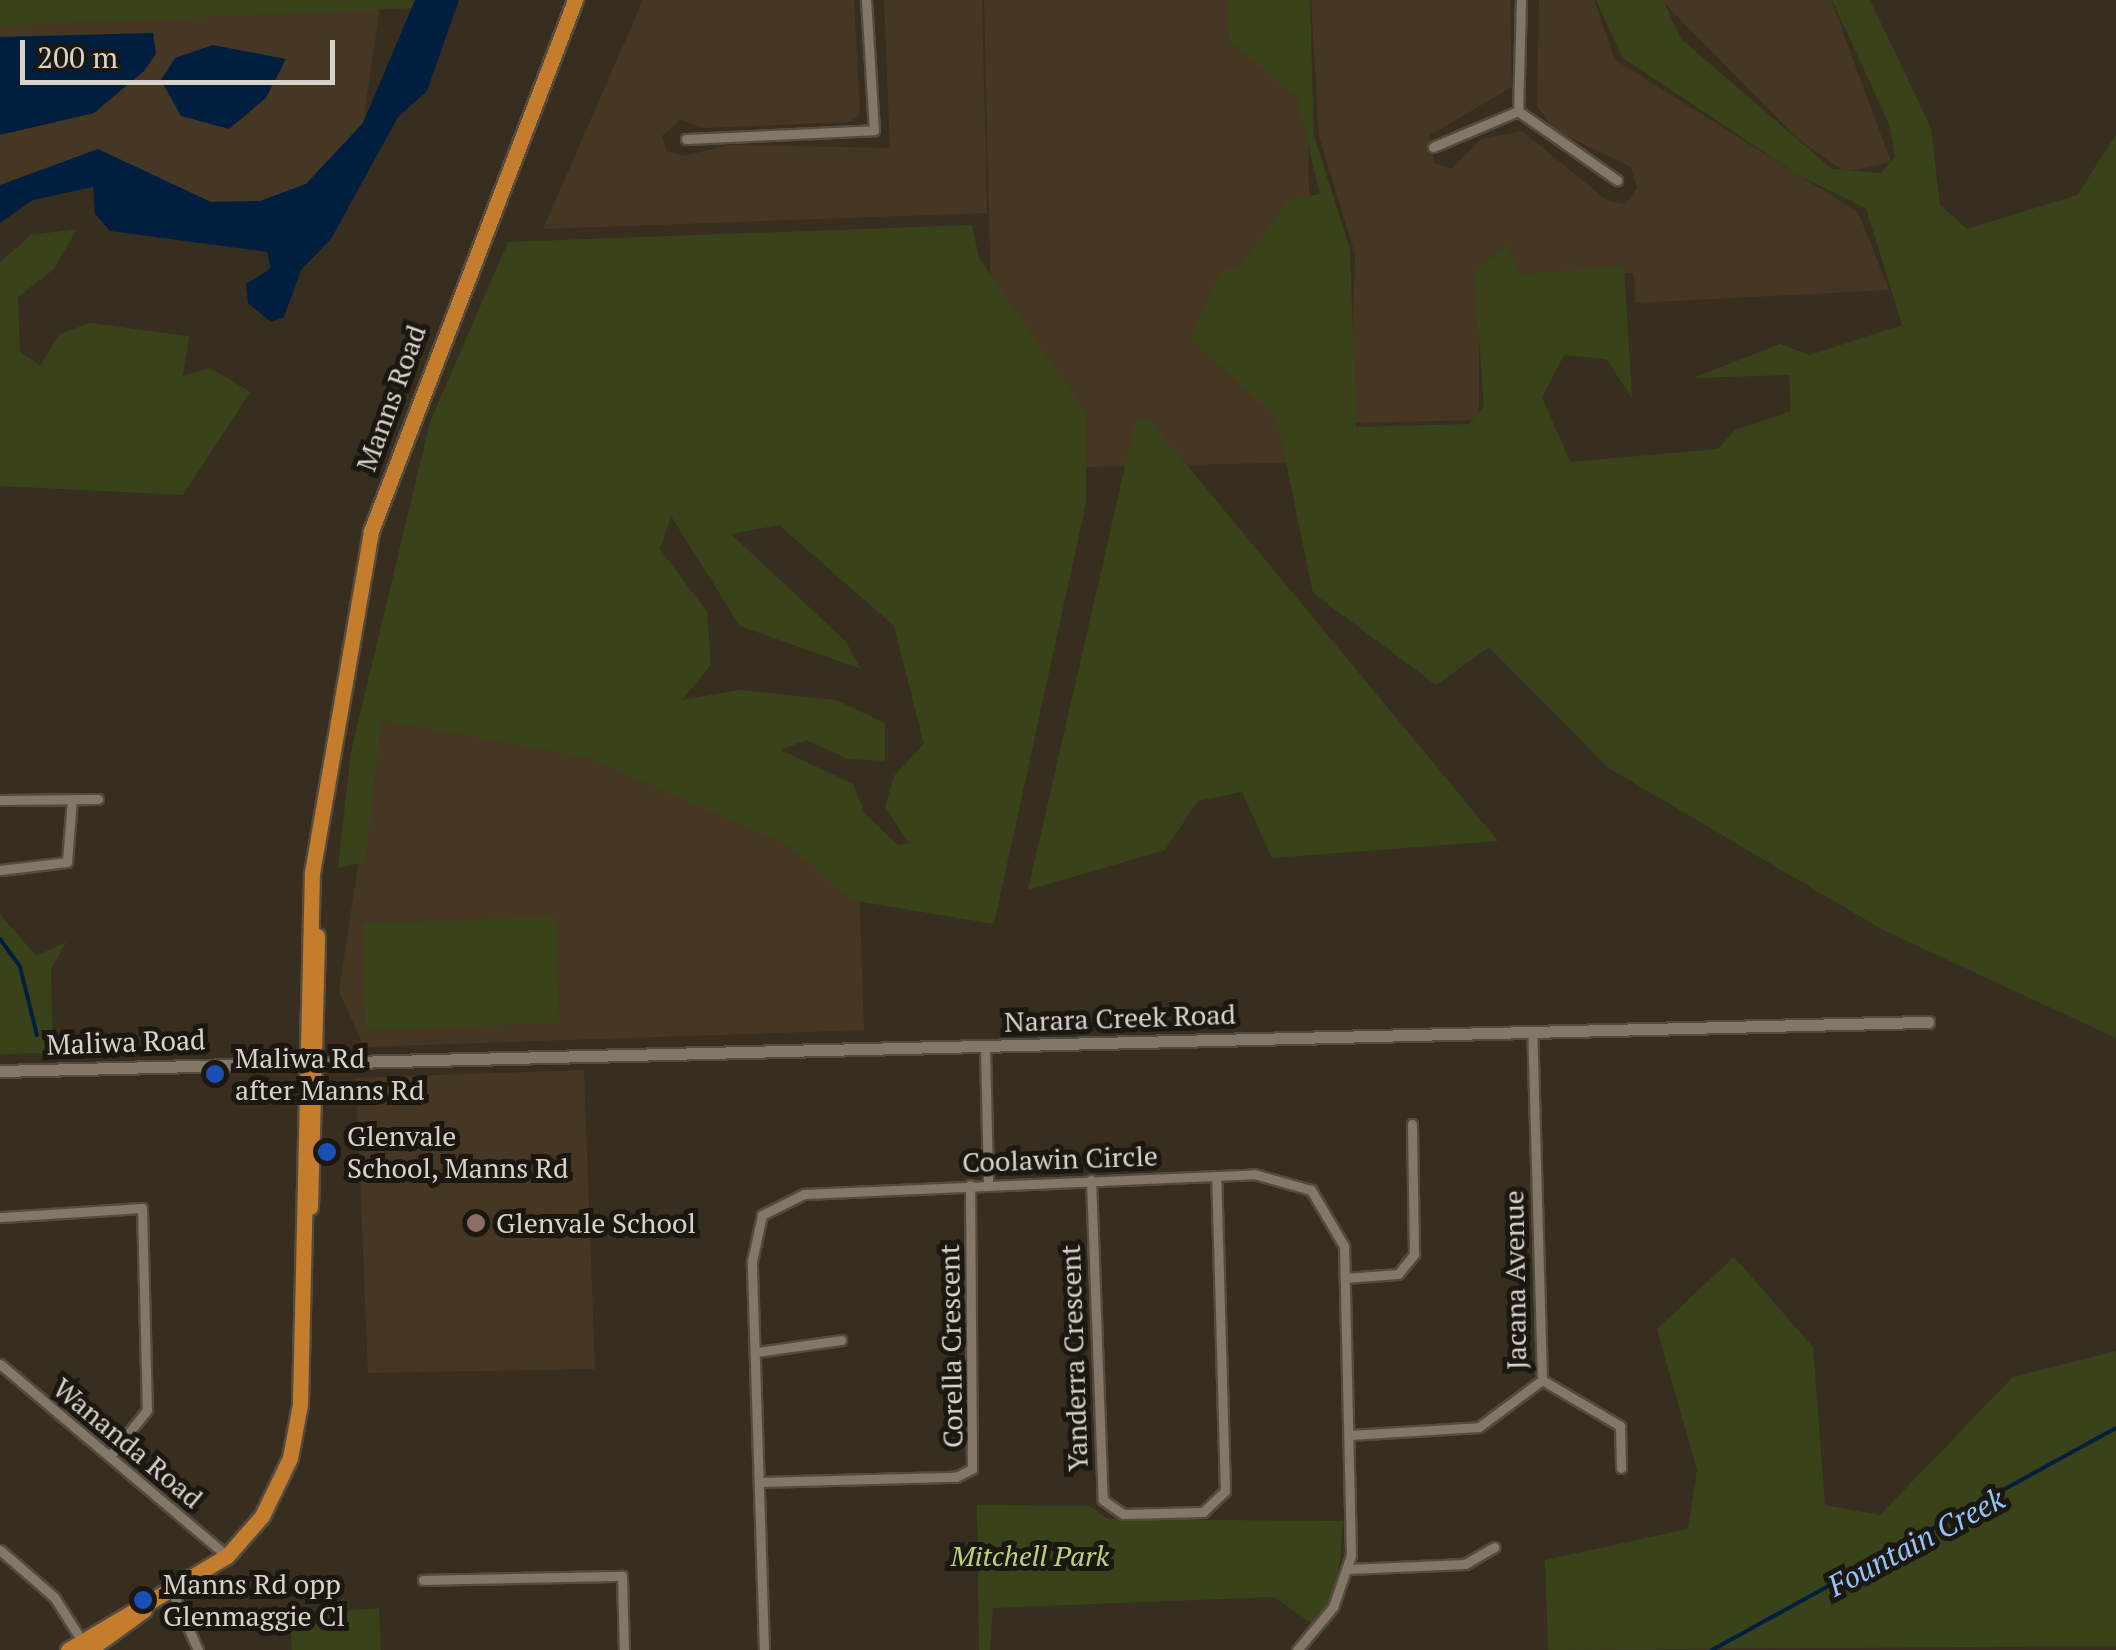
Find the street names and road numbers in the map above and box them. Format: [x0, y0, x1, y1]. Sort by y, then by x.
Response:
street label: Manns Road [349, 320, 433, 476]
street label: Narara Creek Road [1004, 997, 1236, 1039]
street label: Maliwa Road [46, 1022, 206, 1062]
street label: Coolawin Circle [962, 1139, 1158, 1179]
street label: Jacana Avenue [1497, 1190, 1533, 1370]
street label: Corella Crescent [932, 1244, 970, 1448]
street label: Yanderra Crescent [1053, 1244, 1095, 1472]
street label: Wananda Road [46, 1371, 210, 1515]

